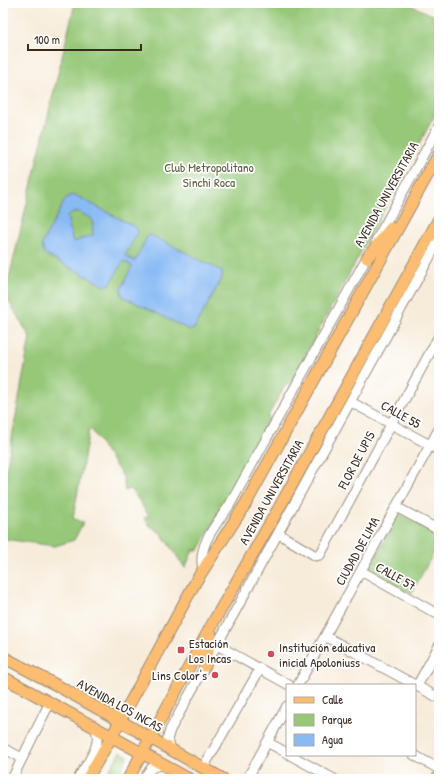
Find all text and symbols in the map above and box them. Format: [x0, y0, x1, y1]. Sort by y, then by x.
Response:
scale bar [28, 26, 141, 52]
text: 100 m [34, 31, 60, 48]
street label: AVENIDA UNIVERSITARIA [350, 138, 423, 250]
park label: Club Metropolitano Sinchi Roca [164, 158, 254, 191]
street label: CALLE 55 [378, 396, 425, 433]
street label: FLOR DE UPIS [333, 428, 379, 493]
street label: AVENIDA UNIVERSITARIA [235, 436, 308, 548]
street label: CIUDAD DE LIMA [331, 513, 384, 589]
street label: CALLE 57 [372, 558, 420, 594]
place label: Estación Los Incas [189, 634, 231, 667]
place label: Institución educativa inicial Apoloniuss [279, 638, 375, 671]
marker: Estación Los Incas [176, 645, 186, 655]
marker: Institución educativa inicial Apoloniuss [266, 649, 276, 659]
place label: Lins Color's [152, 666, 207, 684]
marker: Lins Color's [210, 670, 220, 680]
street label: AVENIDA LOS INCAS [74, 674, 166, 736]
legend [286, 684, 416, 756]
text: Calle [322, 691, 343, 708]
text: Parque [322, 711, 352, 728]
text: Agua [322, 731, 343, 748]

